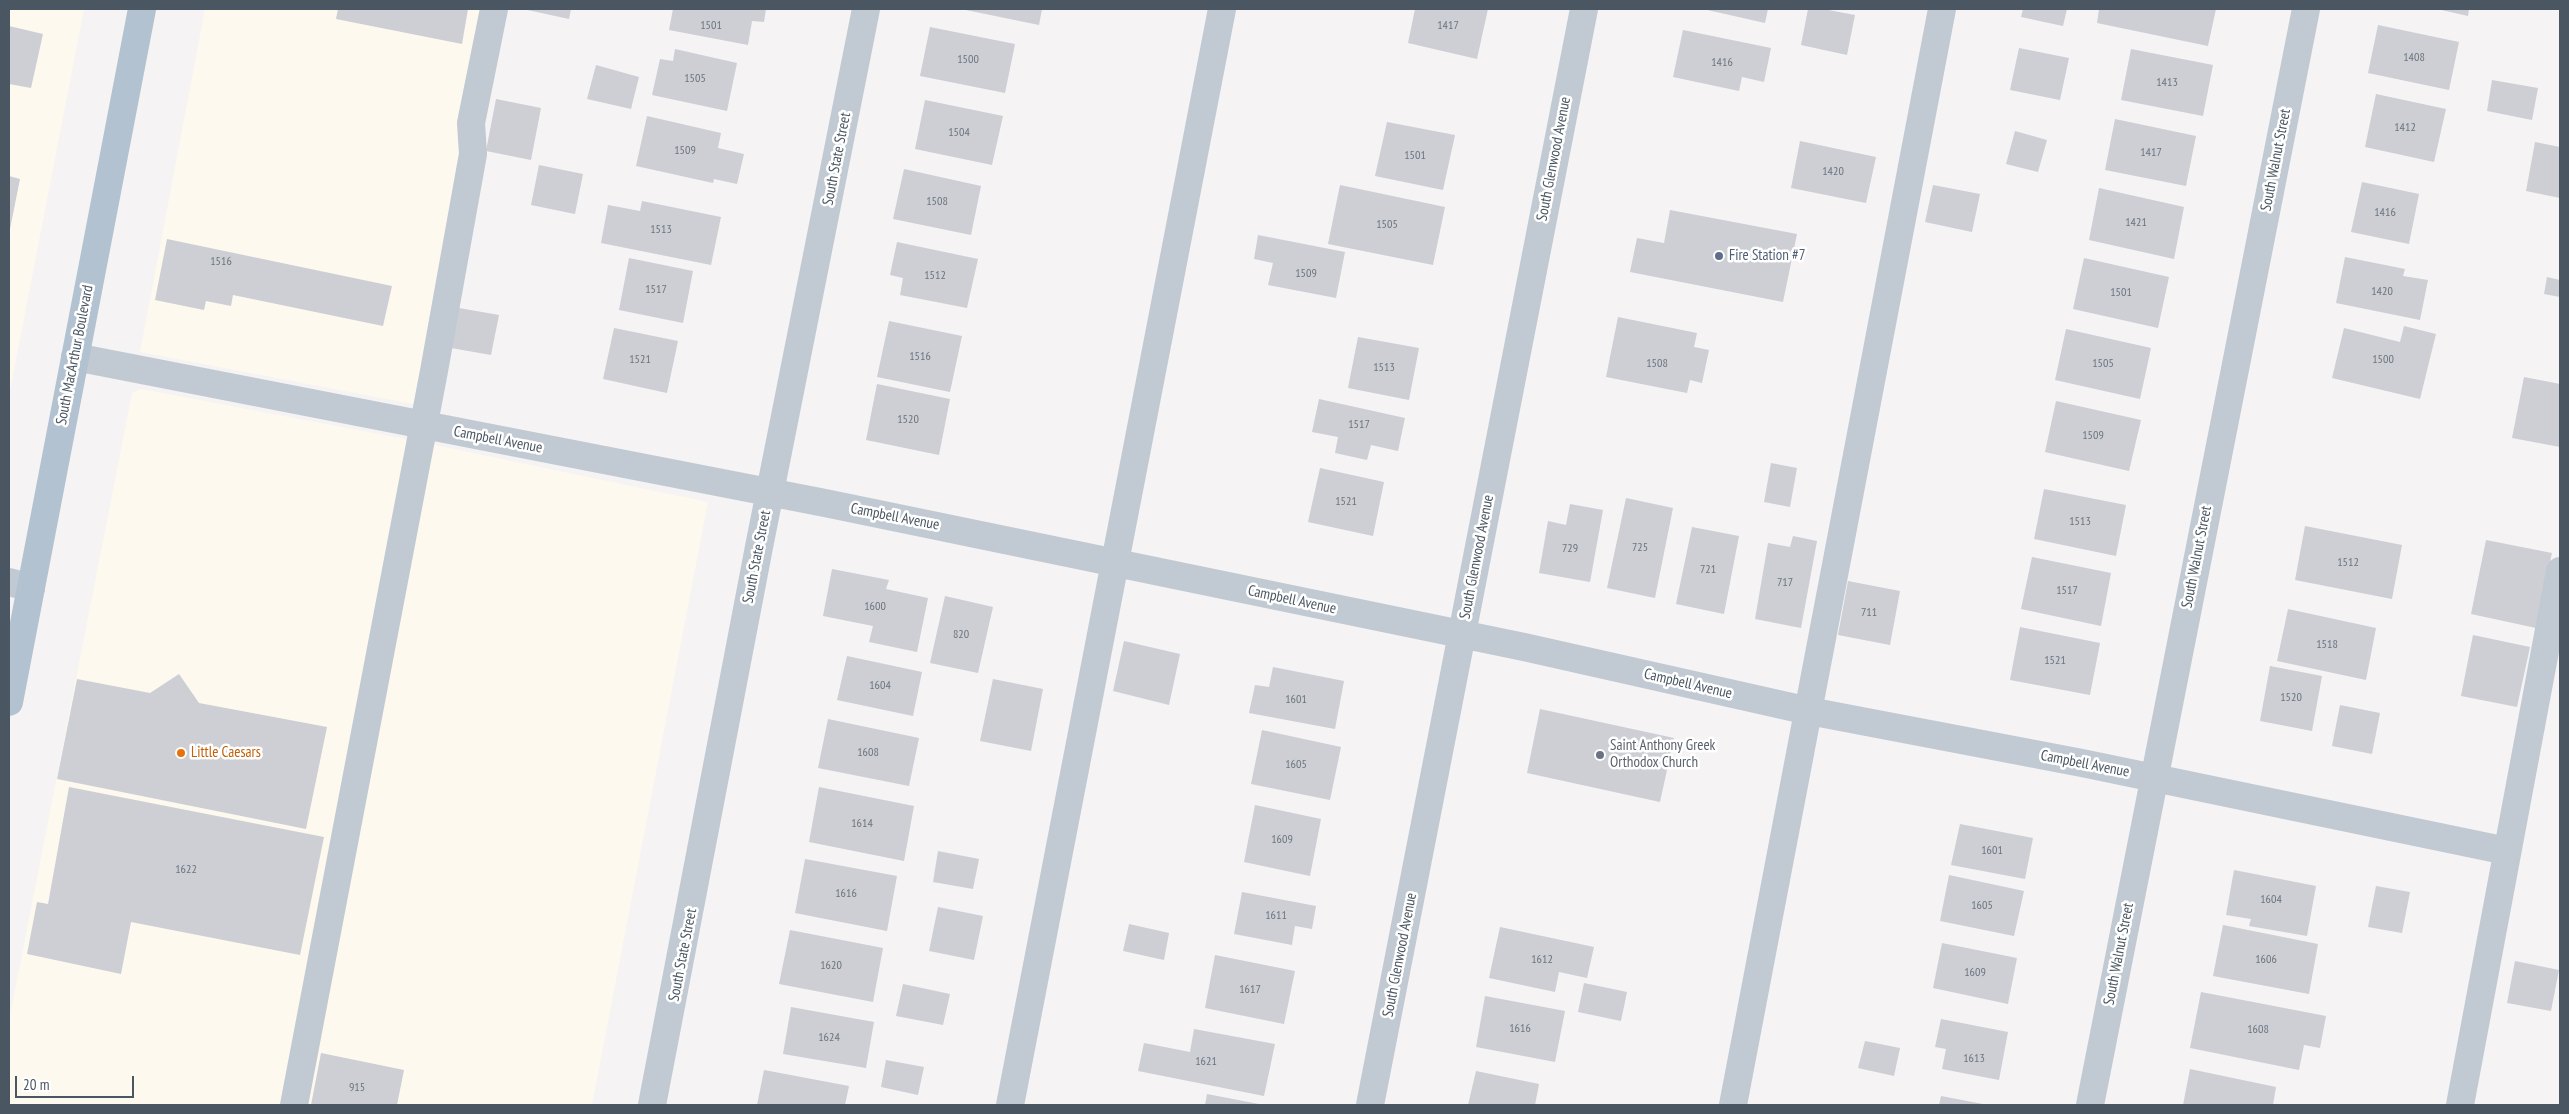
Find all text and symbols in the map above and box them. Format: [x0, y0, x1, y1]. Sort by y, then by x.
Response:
house number: 1501 [700, 19, 722, 33]
house number: 1417 [1437, 19, 1459, 33]
house number: 1408 [2403, 51, 2425, 65]
house number: 1500 [957, 53, 979, 67]
house number: 1416 [1711, 56, 1733, 70]
house number: 1505 [684, 72, 706, 86]
house number: 1413 [2156, 76, 2178, 90]
street label: South Glenwood Avenue [1533, 95, 1575, 223]
street label: South Walnut Street [2257, 107, 2295, 213]
street label: South State Street [819, 111, 855, 207]
house number: 1412 [2394, 121, 2416, 135]
house number: 1504 [948, 126, 970, 140]
house number: 1509 [674, 144, 696, 158]
house number: 1417 [2140, 146, 2162, 160]
house number: 1501 [1404, 149, 1426, 163]
house number: 1420 [1822, 165, 1844, 179]
house number: 1508 [926, 195, 948, 209]
house number: 1416 [2374, 206, 2396, 220]
house number: 1421 [2125, 216, 2147, 230]
house number: 1505 [1376, 218, 1398, 232]
house number: 1513 [650, 223, 672, 237]
place label: Fire Station #7 [1729, 247, 1806, 265]
marker: Fire Station #7 [1713, 250, 1725, 262]
house number: 1516 [210, 255, 232, 269]
house number: 1509 [1295, 267, 1317, 281]
house number: 1512 [924, 269, 946, 283]
street label: South MacArthur Boulevard [53, 283, 97, 427]
house number: 1517 [645, 283, 667, 297]
house number: 1420 [2371, 285, 2393, 299]
house number: 1501 [2110, 286, 2132, 300]
house number: 1516 [909, 350, 931, 364]
house number: 1521 [629, 353, 651, 367]
house number: 1500 [2372, 353, 2394, 367]
house number: 1508 [1646, 357, 1668, 371]
house number: 1505 [2092, 357, 2114, 371]
house number: 1513 [1373, 361, 1395, 375]
house number: 1520 [897, 413, 919, 427]
house number: 1517 [1348, 418, 1370, 432]
street label: Campbell Avenue [452, 423, 544, 457]
house number: 1509 [2082, 429, 2104, 443]
street label: South Glenwood Avenue [1456, 493, 1498, 621]
house number: 1521 [1335, 495, 1357, 509]
street label: Campbell Avenue [849, 500, 941, 534]
street label: South Walnut Street [2178, 504, 2216, 610]
street label: South State Street [739, 509, 775, 605]
house number: 1513 [2069, 515, 2091, 529]
house number: 725 [1632, 541, 1648, 555]
house number: 729 [1562, 542, 1578, 556]
house number: 1512 [2337, 556, 2359, 570]
house number: 721 [1700, 563, 1716, 577]
house number: 717 [1777, 576, 1793, 590]
street label: Campbell Avenue [1246, 582, 1338, 618]
house number: 1517 [2056, 584, 2078, 598]
house number: 1600 [864, 600, 886, 614]
house number: 711 [1861, 606, 1877, 620]
house number: 820 [953, 628, 969, 642]
house number: 1518 [2316, 638, 2338, 652]
house number: 1521 [2044, 654, 2066, 668]
street label: Campbell Avenue [1642, 665, 1734, 703]
house number: 1604 [869, 679, 891, 693]
house number: 1520 [2280, 691, 2302, 705]
house number: 1601 [1285, 693, 1307, 707]
place label: Saint Anthony Greek Orthodox Church [1610, 737, 1715, 772]
place label: Little Caesars [191, 744, 261, 762]
house number: 1608 [857, 746, 879, 760]
marker: Little Caesars [175, 747, 187, 759]
street label: Campbell Avenue [2039, 747, 2131, 781]
marker: Saint Anthony Greek Orthodox Church [1594, 749, 1606, 761]
house number: 1605 [1285, 758, 1307, 772]
house number: 1614 [851, 817, 873, 831]
house number: 1609 [1271, 833, 1293, 847]
house number: 1601 [1981, 844, 2003, 858]
house number: 1622 [175, 863, 197, 877]
house number: 1616 [835, 887, 857, 901]
street label: South Glenwood Avenue [1379, 891, 1421, 1019]
house number: 1604 [2260, 893, 2282, 907]
house number: 1605 [1971, 899, 1993, 913]
street label: South Walnut Street [2100, 901, 2138, 1007]
street label: South State Street [665, 907, 701, 1003]
house number: 1611 [1265, 909, 1287, 923]
house number: 1612 [1531, 953, 1553, 967]
house number: 1606 [2255, 953, 2277, 967]
house number: 1620 [820, 959, 842, 973]
house number: 1609 [1964, 966, 1986, 980]
house number: 1617 [1239, 983, 1261, 997]
house number: 1616 [1509, 1022, 1531, 1036]
house number: 1608 [2247, 1023, 2269, 1037]
house number: 1624 [818, 1031, 840, 1045]
house number: 1613 [1963, 1052, 1985, 1066]
house number: 1621 [1195, 1055, 1217, 1069]
scale bar [18, 1066, 136, 1098]
text: 20 m [23, 1075, 49, 1094]
house number: 915 [349, 1081, 365, 1095]

